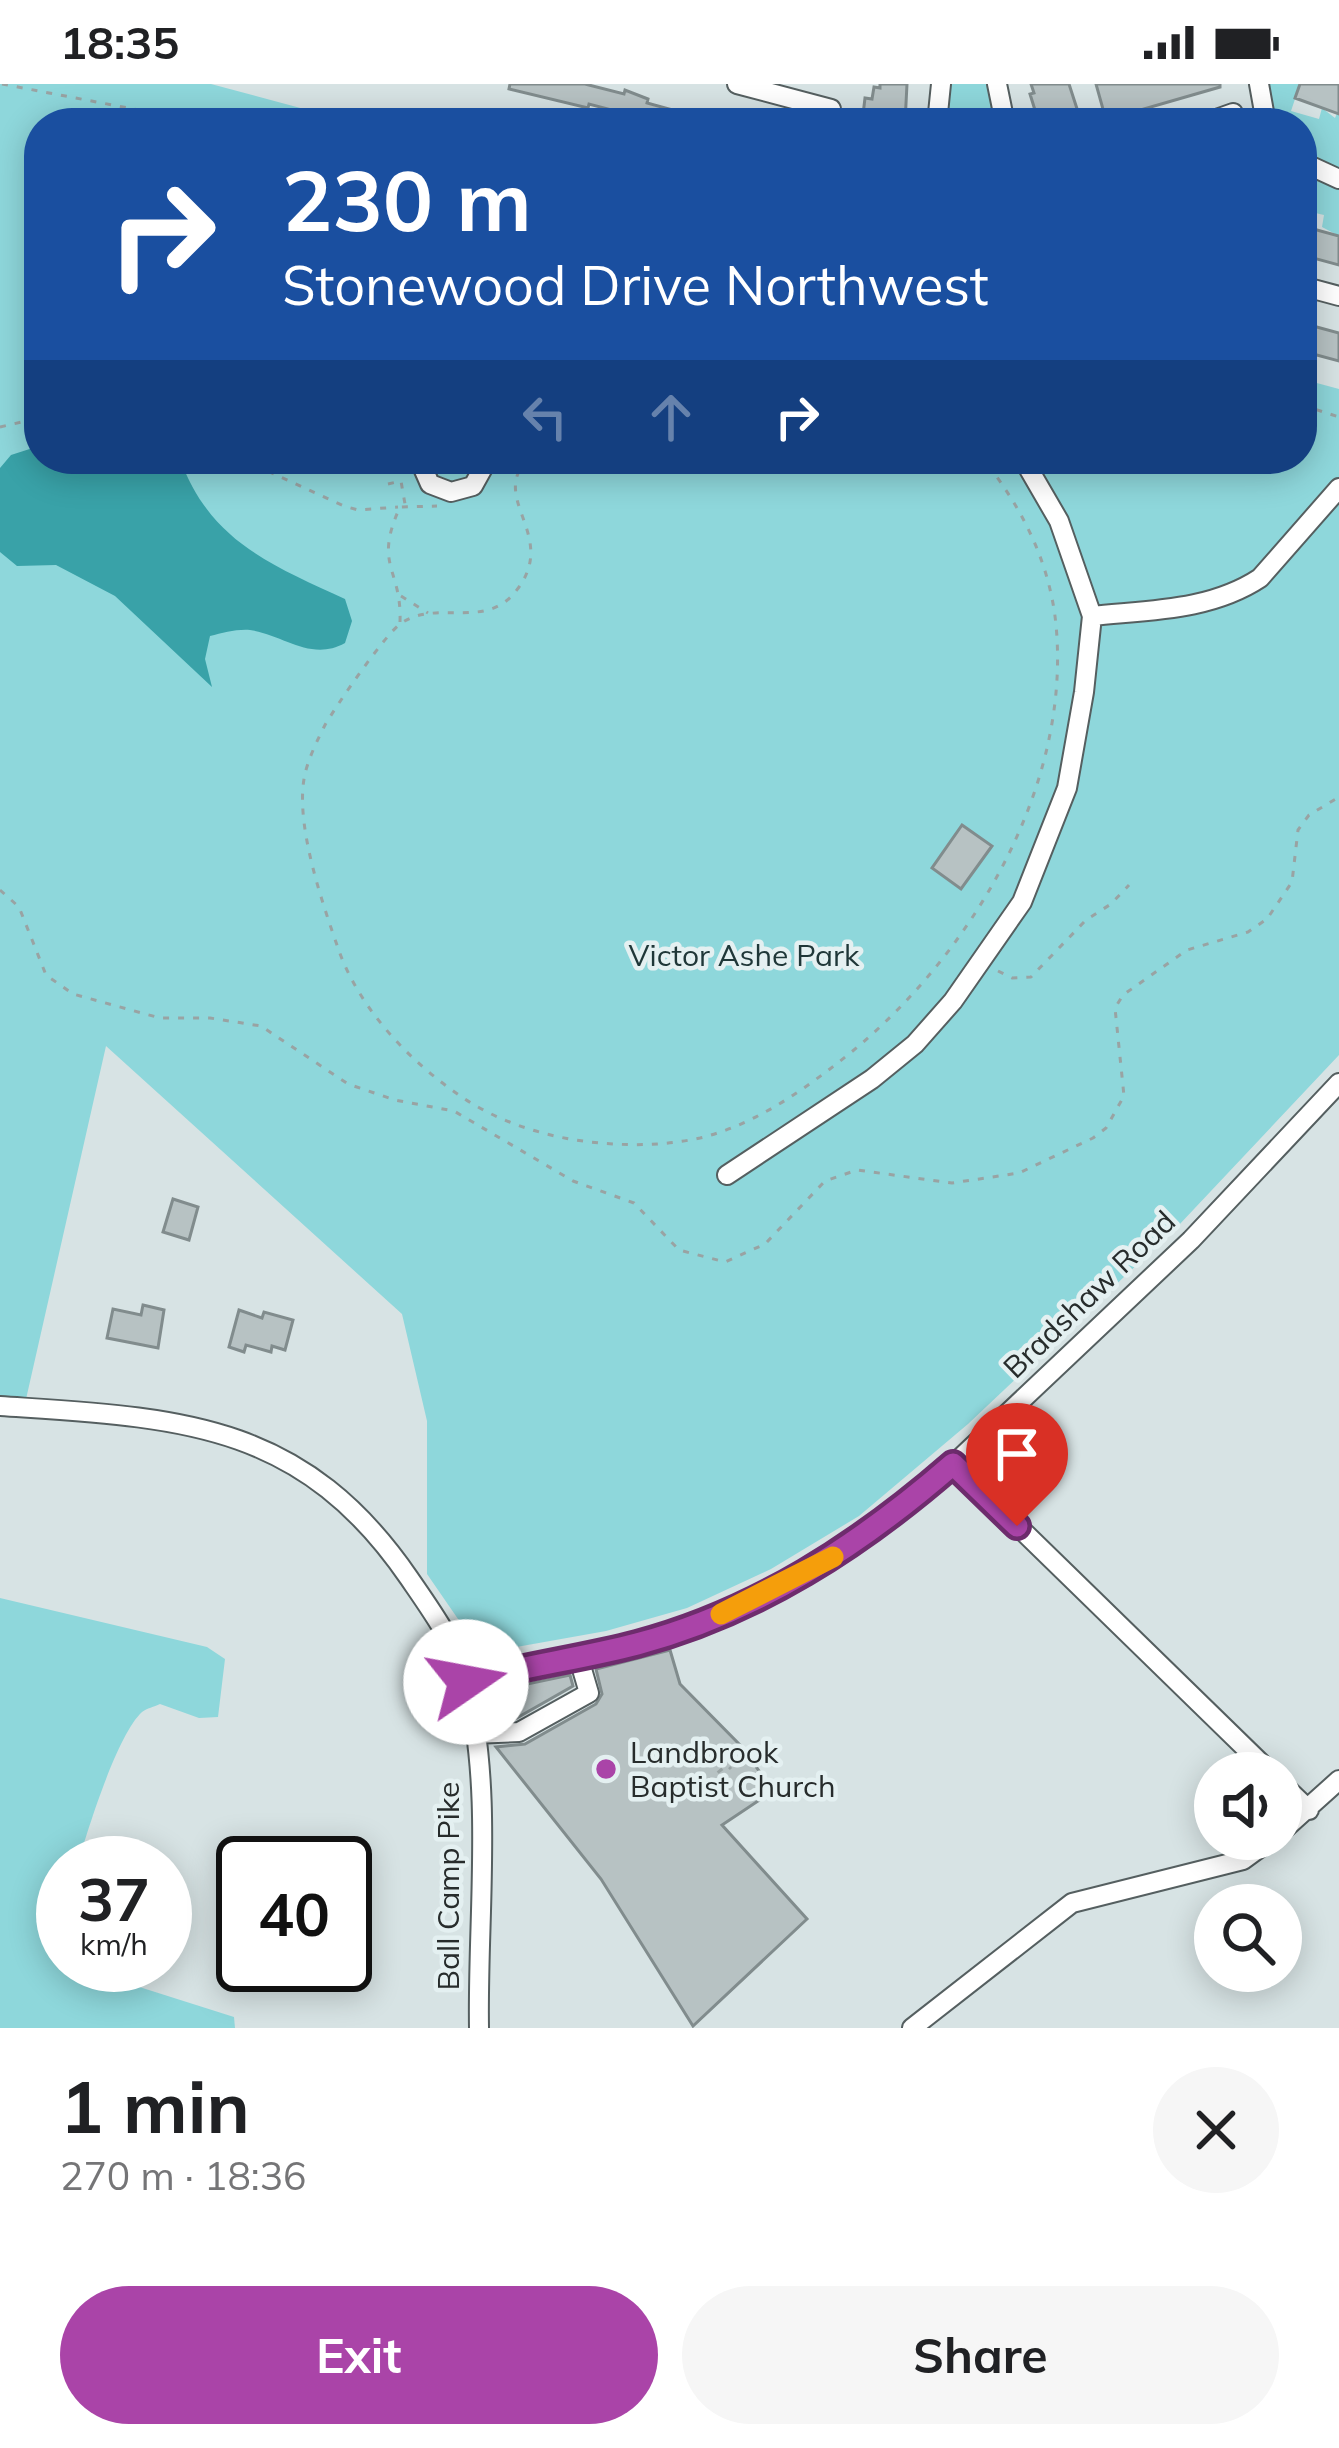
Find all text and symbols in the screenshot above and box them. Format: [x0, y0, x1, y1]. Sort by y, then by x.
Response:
text: 18:35 [60, 14, 179, 70]
text: 230 m [282, 147, 532, 252]
icon: right [84, 156, 240, 312]
text: Stonewood Drive Northwest [282, 251, 989, 319]
icon: left [512, 384, 578, 450]
icon: ahead [638, 384, 704, 450]
icon: right [764, 384, 830, 450]
park label: Victor Ashe Park [629, 936, 860, 974]
street label: Bradshaw Road [995, 1202, 1183, 1386]
pin [966, 1403, 1068, 1526]
icon: arrive [984, 1421, 1050, 1487]
position arrow [403, 1619, 529, 1745]
place label: Landbrook Baptist Church [630, 1733, 836, 1805]
map controls [1194, 1752, 1302, 1992]
button: sound [1194, 1752, 1302, 1860]
marker: Landbrook Baptist Church [593, 1756, 619, 1782]
street label: Ball Camp Pike [429, 1782, 467, 1990]
speed limit sign: 40 [216, 1836, 372, 1992]
text: 37 [78, 1861, 150, 1936]
button: search [1194, 1884, 1302, 1992]
text: km/h [80, 1925, 148, 1963]
text: 1 min [60, 2061, 250, 2151]
button: close [1153, 2067, 1279, 2193]
text: 270 m · 18:36 [60, 2151, 306, 2200]
button: Exit [60, 2286, 658, 2424]
button: Share [682, 2286, 1279, 2424]

